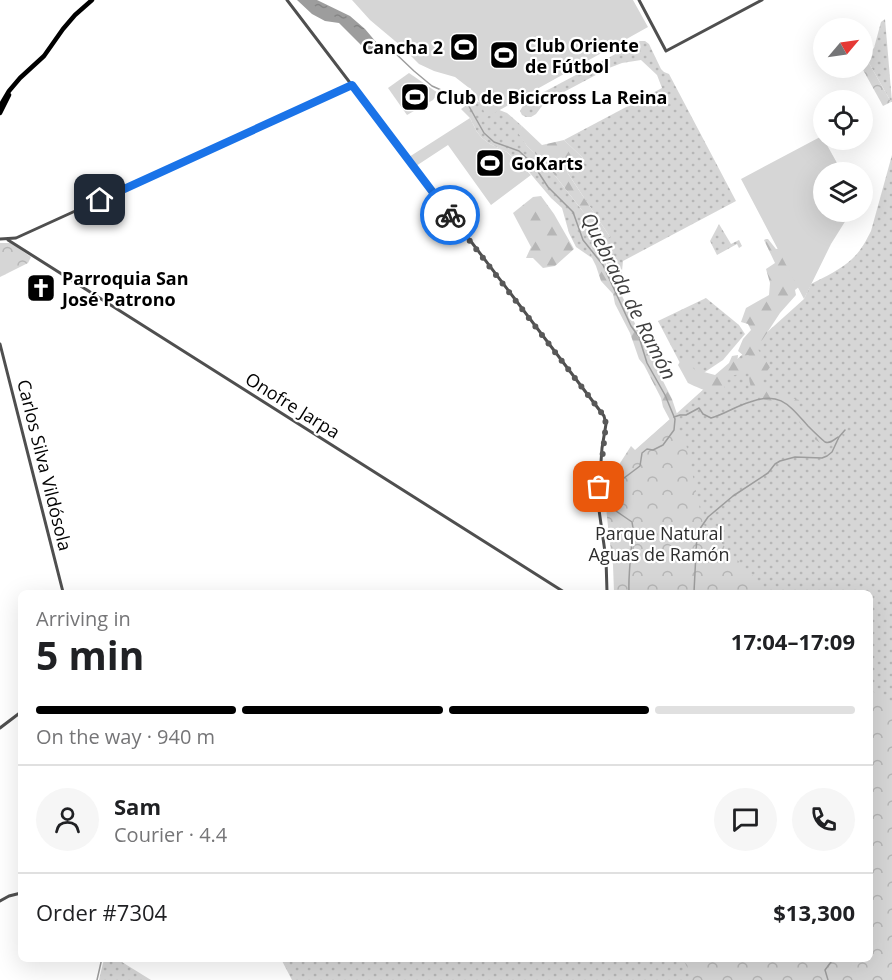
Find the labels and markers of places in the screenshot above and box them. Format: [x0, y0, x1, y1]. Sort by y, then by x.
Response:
sports icon: Cancha 2 [448, 31, 480, 63]
place label: Club Oriente de Fútbol [525, 33, 639, 78]
place label: Cancha 2 [362, 35, 443, 59]
sports icon: Club Oriente de Fútbol [488, 39, 520, 71]
sports icon: Club de Bicicross La Reina [399, 81, 431, 113]
place label: Club de Bicicross La Reina [436, 85, 667, 109]
sports icon: GoKarts [474, 147, 506, 179]
place label: GoKarts [511, 151, 583, 175]
pin [74, 174, 125, 225]
place label: Parroquia San José Patrono [60, 266, 189, 311]
church icon: Parroquia San José Patrono [25, 272, 57, 304]
pin [573, 461, 624, 512]

